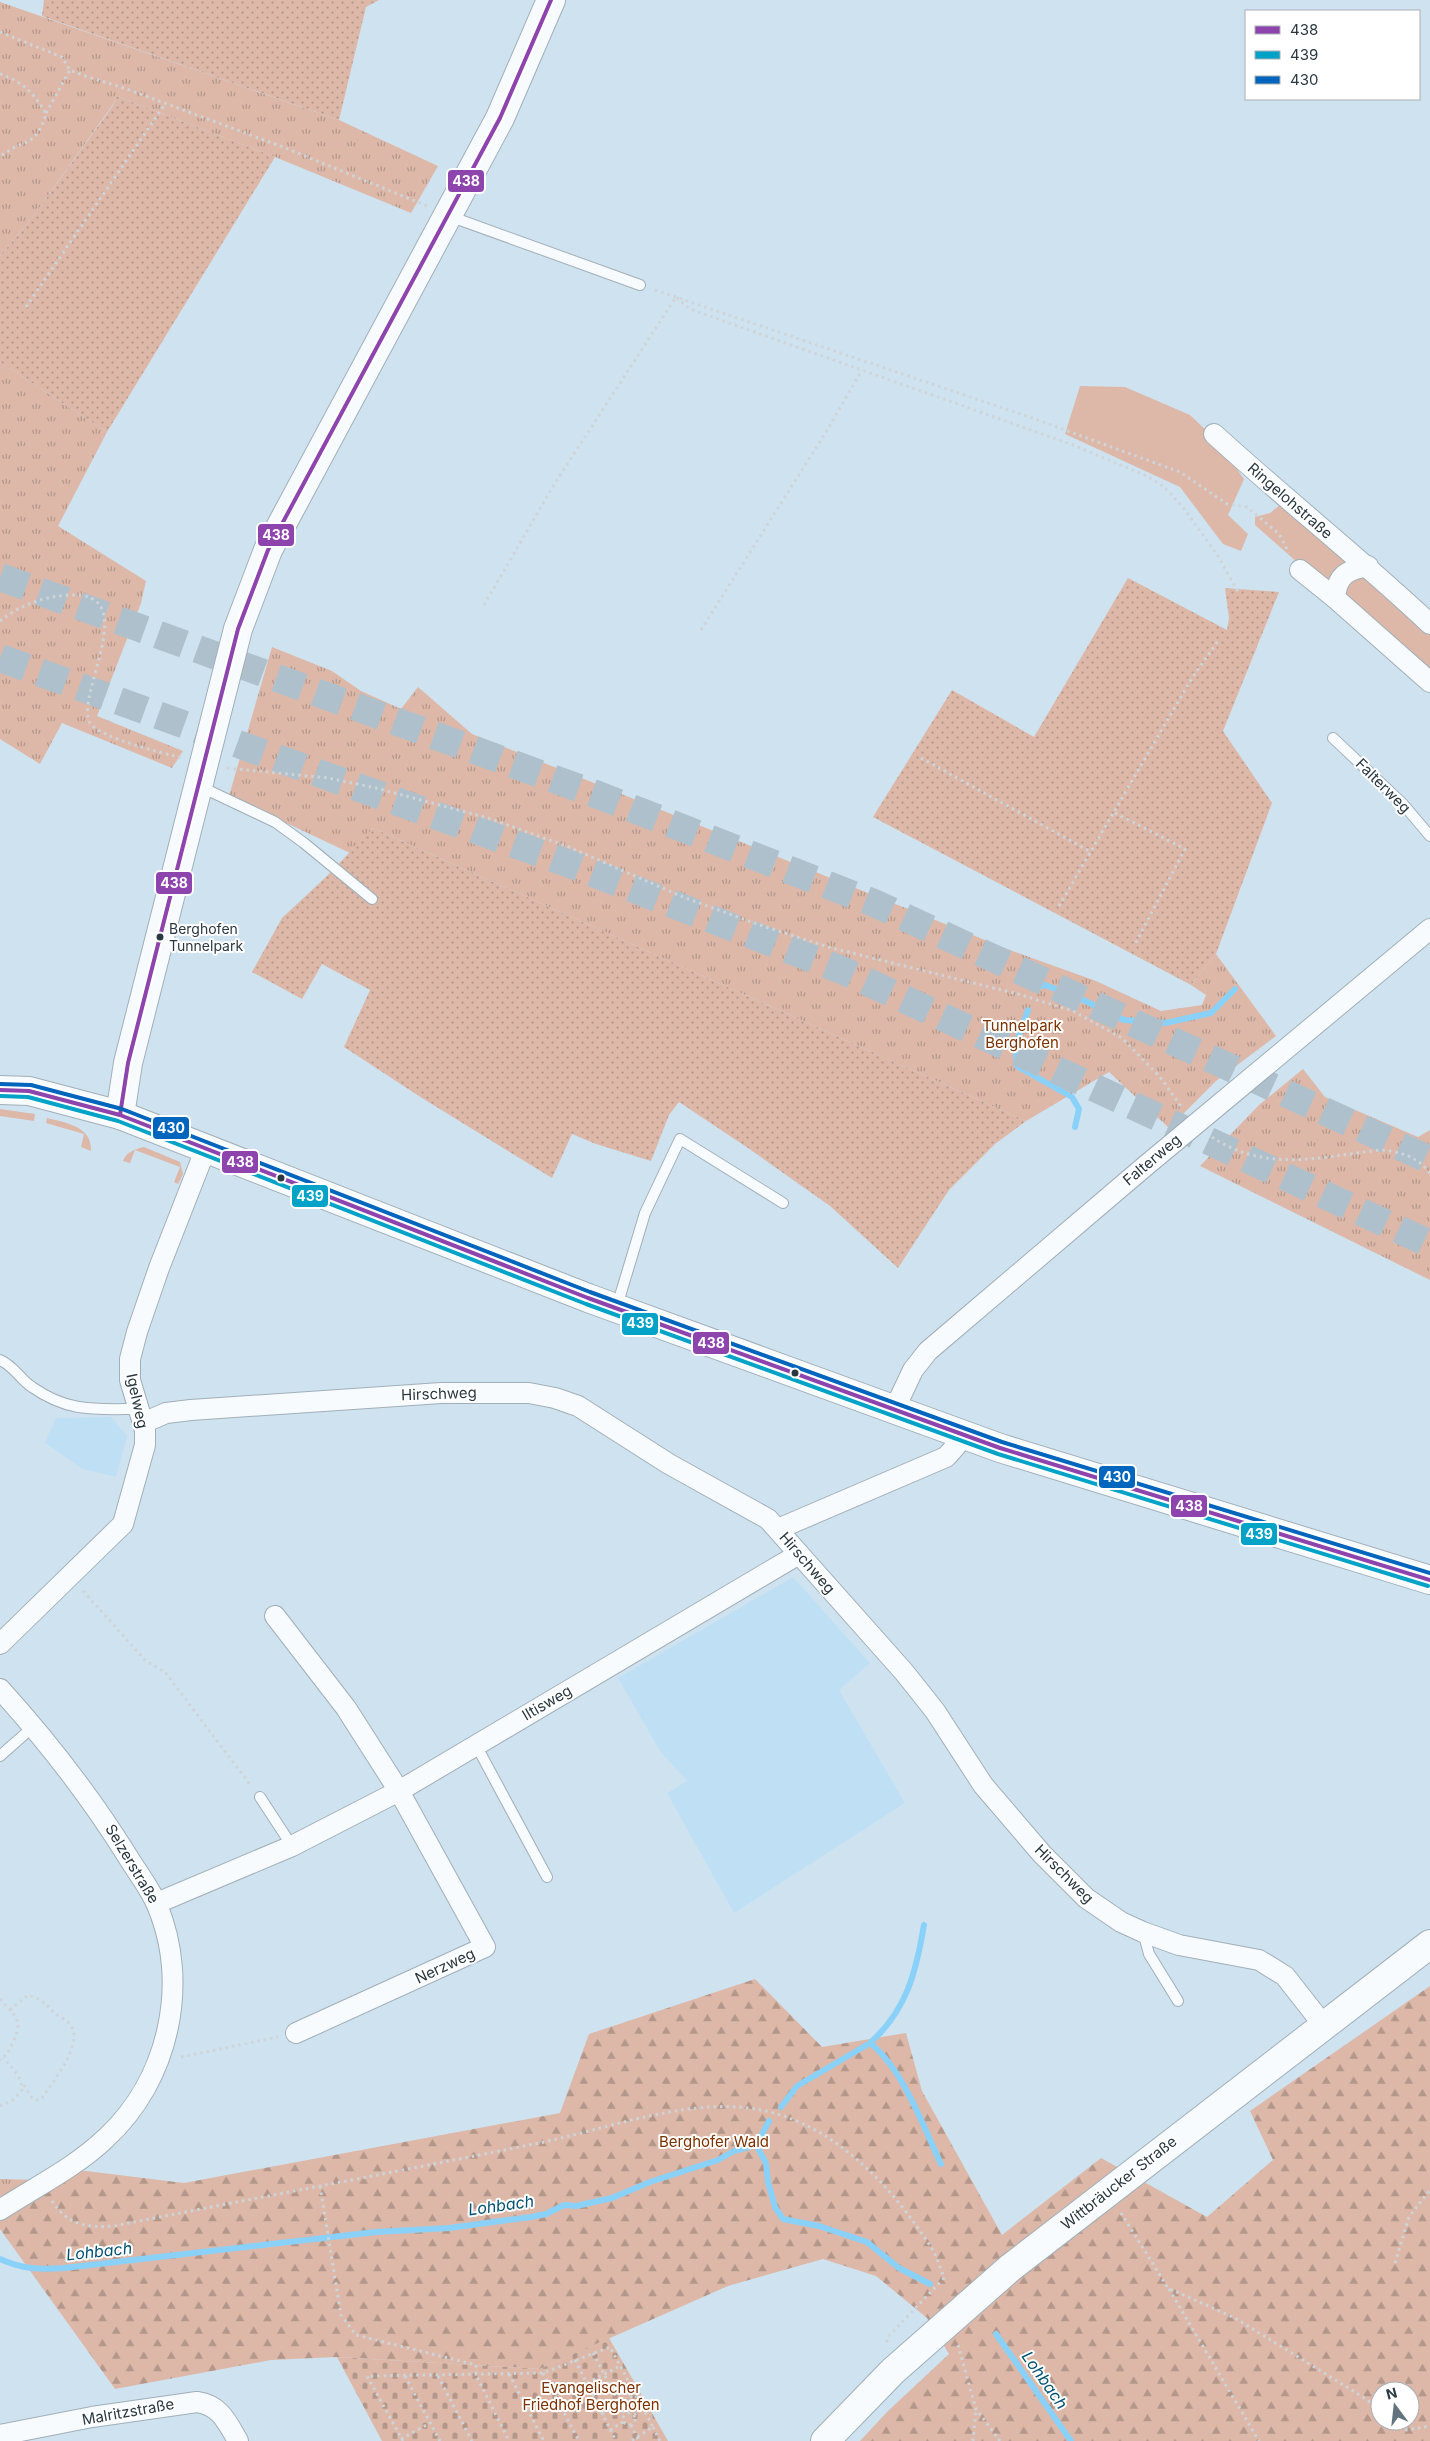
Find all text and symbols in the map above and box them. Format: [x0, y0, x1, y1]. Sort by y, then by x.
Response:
legend [1245, 10, 1420, 100]
text: 438 [1290, 20, 1318, 39]
text: 439 [1290, 45, 1318, 64]
text: 430 [1290, 70, 1318, 89]
line badge: 438 [447, 169, 485, 193]
text: 438 [452, 172, 480, 189]
street label: Ringelohstraße [1244, 459, 1337, 543]
line badge: 438 [257, 523, 295, 547]
text: 438 [262, 526, 290, 543]
street label: Falterweg [1352, 754, 1415, 817]
line badge: 438 [155, 871, 193, 895]
text: 438 [160, 874, 188, 891]
place label: Berghofen Tunnelpark [169, 920, 243, 954]
marker: Berghofen Tunnelpark [155, 932, 165, 942]
park label: Tunnelpark Berghofen [982, 1016, 1062, 1052]
line badge: 430 [152, 1116, 190, 1140]
text: 430 [157, 1119, 185, 1136]
street label: Falterweg [1119, 1130, 1185, 1189]
line badge: 438 [221, 1150, 259, 1174]
text: 438 [226, 1153, 254, 1170]
unlabelled marker [276, 1173, 286, 1183]
line badge: 439 [291, 1184, 329, 1208]
text: 439 [296, 1187, 324, 1204]
line badge: 439 [621, 1312, 659, 1336]
text: 439 [626, 1314, 654, 1331]
line badge: 438 [692, 1331, 730, 1355]
text: 438 [697, 1334, 725, 1351]
unlabelled marker [790, 1368, 800, 1378]
street label: Igelweg [122, 1372, 153, 1430]
street label: Hirschweg [401, 1383, 477, 1404]
line badge: 430 [1098, 1465, 1136, 1489]
text: 430 [1103, 1468, 1131, 1485]
line badge: 438 [1170, 1494, 1208, 1518]
text: 438 [1175, 1497, 1203, 1514]
line badge: 439 [1240, 1522, 1278, 1546]
text: 439 [1245, 1525, 1273, 1542]
street label: Hirschweg [775, 1528, 839, 1597]
street label: Iltisweg [518, 1681, 575, 1724]
street label: Selzerstraße [101, 1821, 164, 1907]
street label: Hirschweg [1031, 1840, 1098, 1907]
street label: Nerzweg [412, 1943, 478, 1988]
park label: Berghofer Wald [659, 2132, 769, 2151]
street label: Wittbräucker Straße [1057, 2132, 1180, 2234]
water label: Lohbach [467, 2190, 535, 2220]
water label: Lohbach [65, 2238, 133, 2264]
water label: Lohbach [1018, 2347, 1072, 2413]
park label: Evangelischer Friedhof Berghofen [522, 2378, 660, 2414]
north arrow [1370, 2381, 1420, 2431]
text: N [1384, 2383, 1399, 2403]
street label: Malritzstraße [80, 2394, 175, 2429]

